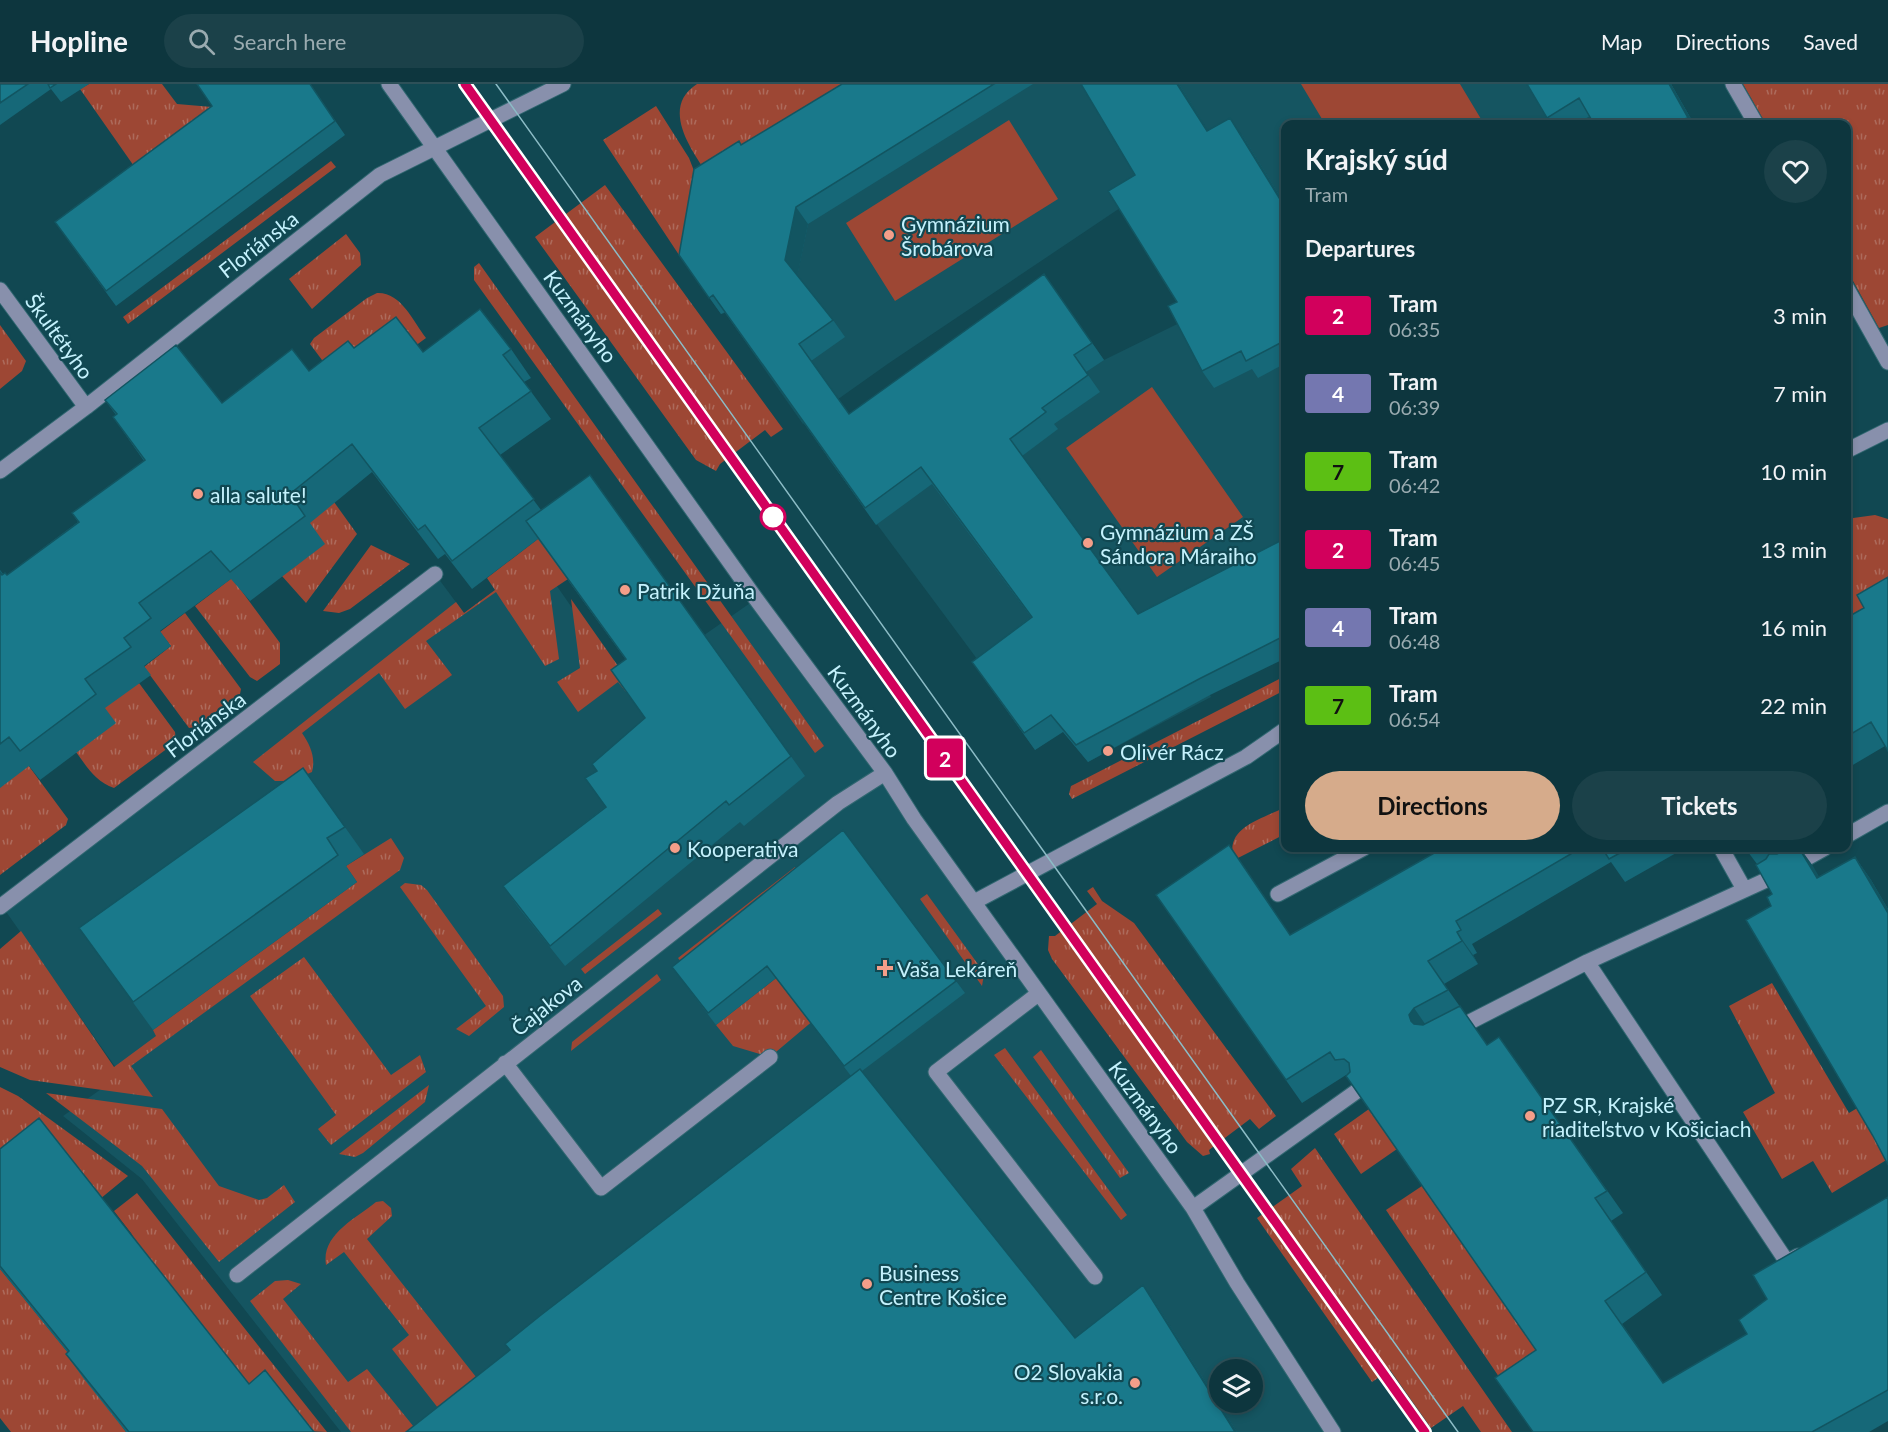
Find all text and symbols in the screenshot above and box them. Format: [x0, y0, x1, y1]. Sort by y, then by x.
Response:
search box [164, 14, 584, 68]
text: Hopline [30, 24, 128, 58]
icon: search [185, 25, 218, 58]
text: Search here [233, 28, 346, 55]
text: Map [1601, 29, 1642, 54]
text: Directions [1675, 29, 1770, 54]
text: Saved [1803, 29, 1858, 54]
button: heart [1764, 140, 1827, 203]
text: Krajský súd [1305, 142, 1448, 176]
text: Tram [1305, 182, 1348, 206]
street label: Floriánska [213, 205, 303, 283]
place label: Gymnázium Šrobárova [901, 211, 1010, 260]
marker: Gymnázium Šrobárova [882, 228, 896, 242]
text: Departures [1305, 235, 1415, 262]
street label: Kuzmányho [539, 265, 623, 367]
street label: Škultétyho [21, 289, 99, 383]
text: Tram [1389, 290, 1438, 317]
text: 3 min [1773, 302, 1827, 329]
text: 2 [1332, 303, 1344, 328]
text: 06:35 [1389, 317, 1440, 341]
text: Tram [1389, 368, 1438, 395]
text: 7 min [1773, 380, 1827, 407]
text: 4 [1332, 381, 1344, 406]
text: 06:39 [1389, 395, 1440, 419]
text: Tram [1389, 446, 1438, 473]
text: 10 min [1760, 458, 1827, 485]
text: 7 [1332, 459, 1344, 484]
text: 06:42 [1389, 473, 1440, 497]
place label: alla salute! [210, 482, 307, 507]
marker: alla salute! [191, 487, 205, 501]
unlabelled marker [760, 504, 786, 530]
place label: Gymnázium a ZŠ Sándora Máraiho [1100, 519, 1257, 568]
text: Tram [1389, 524, 1438, 551]
marker: Gymnázium a ZŠ Sándora Máraiho [1081, 536, 1095, 550]
text: 13 min [1760, 536, 1827, 563]
text: 2 [1332, 537, 1344, 562]
text: 06:45 [1389, 551, 1440, 575]
place label: Patrik Džuňa [637, 578, 755, 603]
marker: Patrik Džuňa [618, 583, 632, 597]
text: Tram [1389, 602, 1438, 629]
text: 16 min [1760, 614, 1827, 641]
text: 4 [1332, 615, 1344, 640]
text: 06:48 [1389, 629, 1440, 653]
street label: Kuzmányho [823, 660, 907, 762]
text: Tram [1389, 680, 1438, 707]
street label: Floriánska [160, 686, 250, 762]
text: 22 min [1760, 692, 1827, 719]
text: 7 [1332, 693, 1344, 718]
text: 06:54 [1389, 707, 1440, 731]
line badge: 2 [926, 738, 964, 778]
place label: Olivér Rácz [1120, 739, 1224, 764]
marker: Olivér Rácz [1101, 744, 1115, 758]
text: 2 [939, 746, 951, 771]
button: Directions [1305, 771, 1560, 840]
button: Tickets [1572, 771, 1827, 840]
place label: Kooperativa [687, 836, 799, 861]
marker: Kooperativa [668, 841, 682, 855]
place label: Vaša Lekáreň [897, 956, 1017, 981]
marker: Vaša Lekáreň [878, 961, 892, 975]
street label: Čajakova [506, 970, 586, 1040]
street label: Kuzmányho [1104, 1056, 1188, 1158]
place label: PZ SR, Krajské riaditeľstvo v Košiciach [1542, 1092, 1752, 1141]
marker: PZ SR, Krajské riaditeľstvo v Košiciach [1523, 1109, 1537, 1123]
place label: Business Centre Košice [879, 1260, 1007, 1309]
marker: Business Centre Košice [860, 1277, 874, 1291]
place label: O2 Slovakia s.r.o. [1014, 1359, 1123, 1408]
map controls [1209, 1359, 1263, 1413]
button: layers [1209, 1359, 1263, 1413]
marker: O2 Slovakia s.r.o. [1128, 1376, 1142, 1390]

